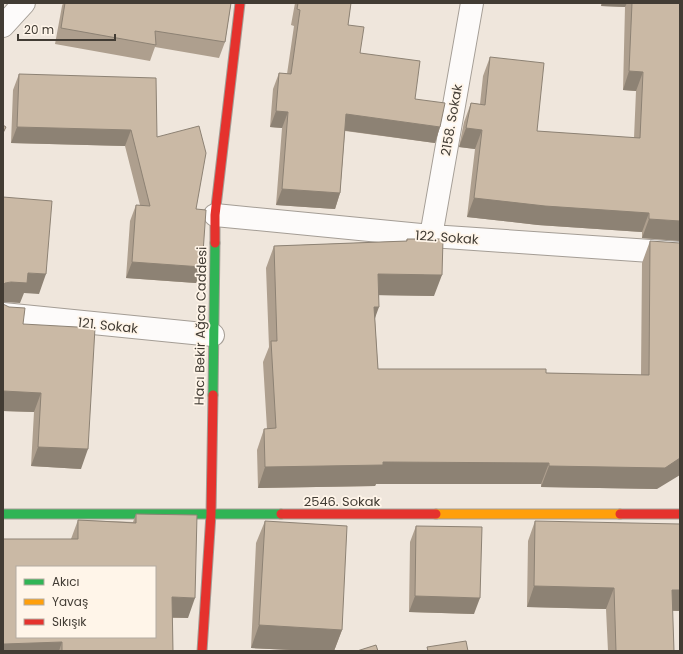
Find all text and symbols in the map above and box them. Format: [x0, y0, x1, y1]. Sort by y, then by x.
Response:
scale bar [18, 16, 115, 42]
text: 20 m [24, 21, 54, 38]
street label: 2158. Sokak [436, 83, 467, 157]
street label: 122. Sokak [415, 226, 480, 249]
street label: Hacı Bekir Ağca Caddesi [190, 246, 211, 406]
street label: 121. Sokak [77, 313, 139, 338]
street label: 2546. Sokak [304, 492, 381, 511]
legend [16, 566, 156, 638]
text: Akıcı [52, 573, 80, 590]
text: Yavaş [52, 593, 88, 610]
text: Sıkışık [52, 613, 87, 630]

